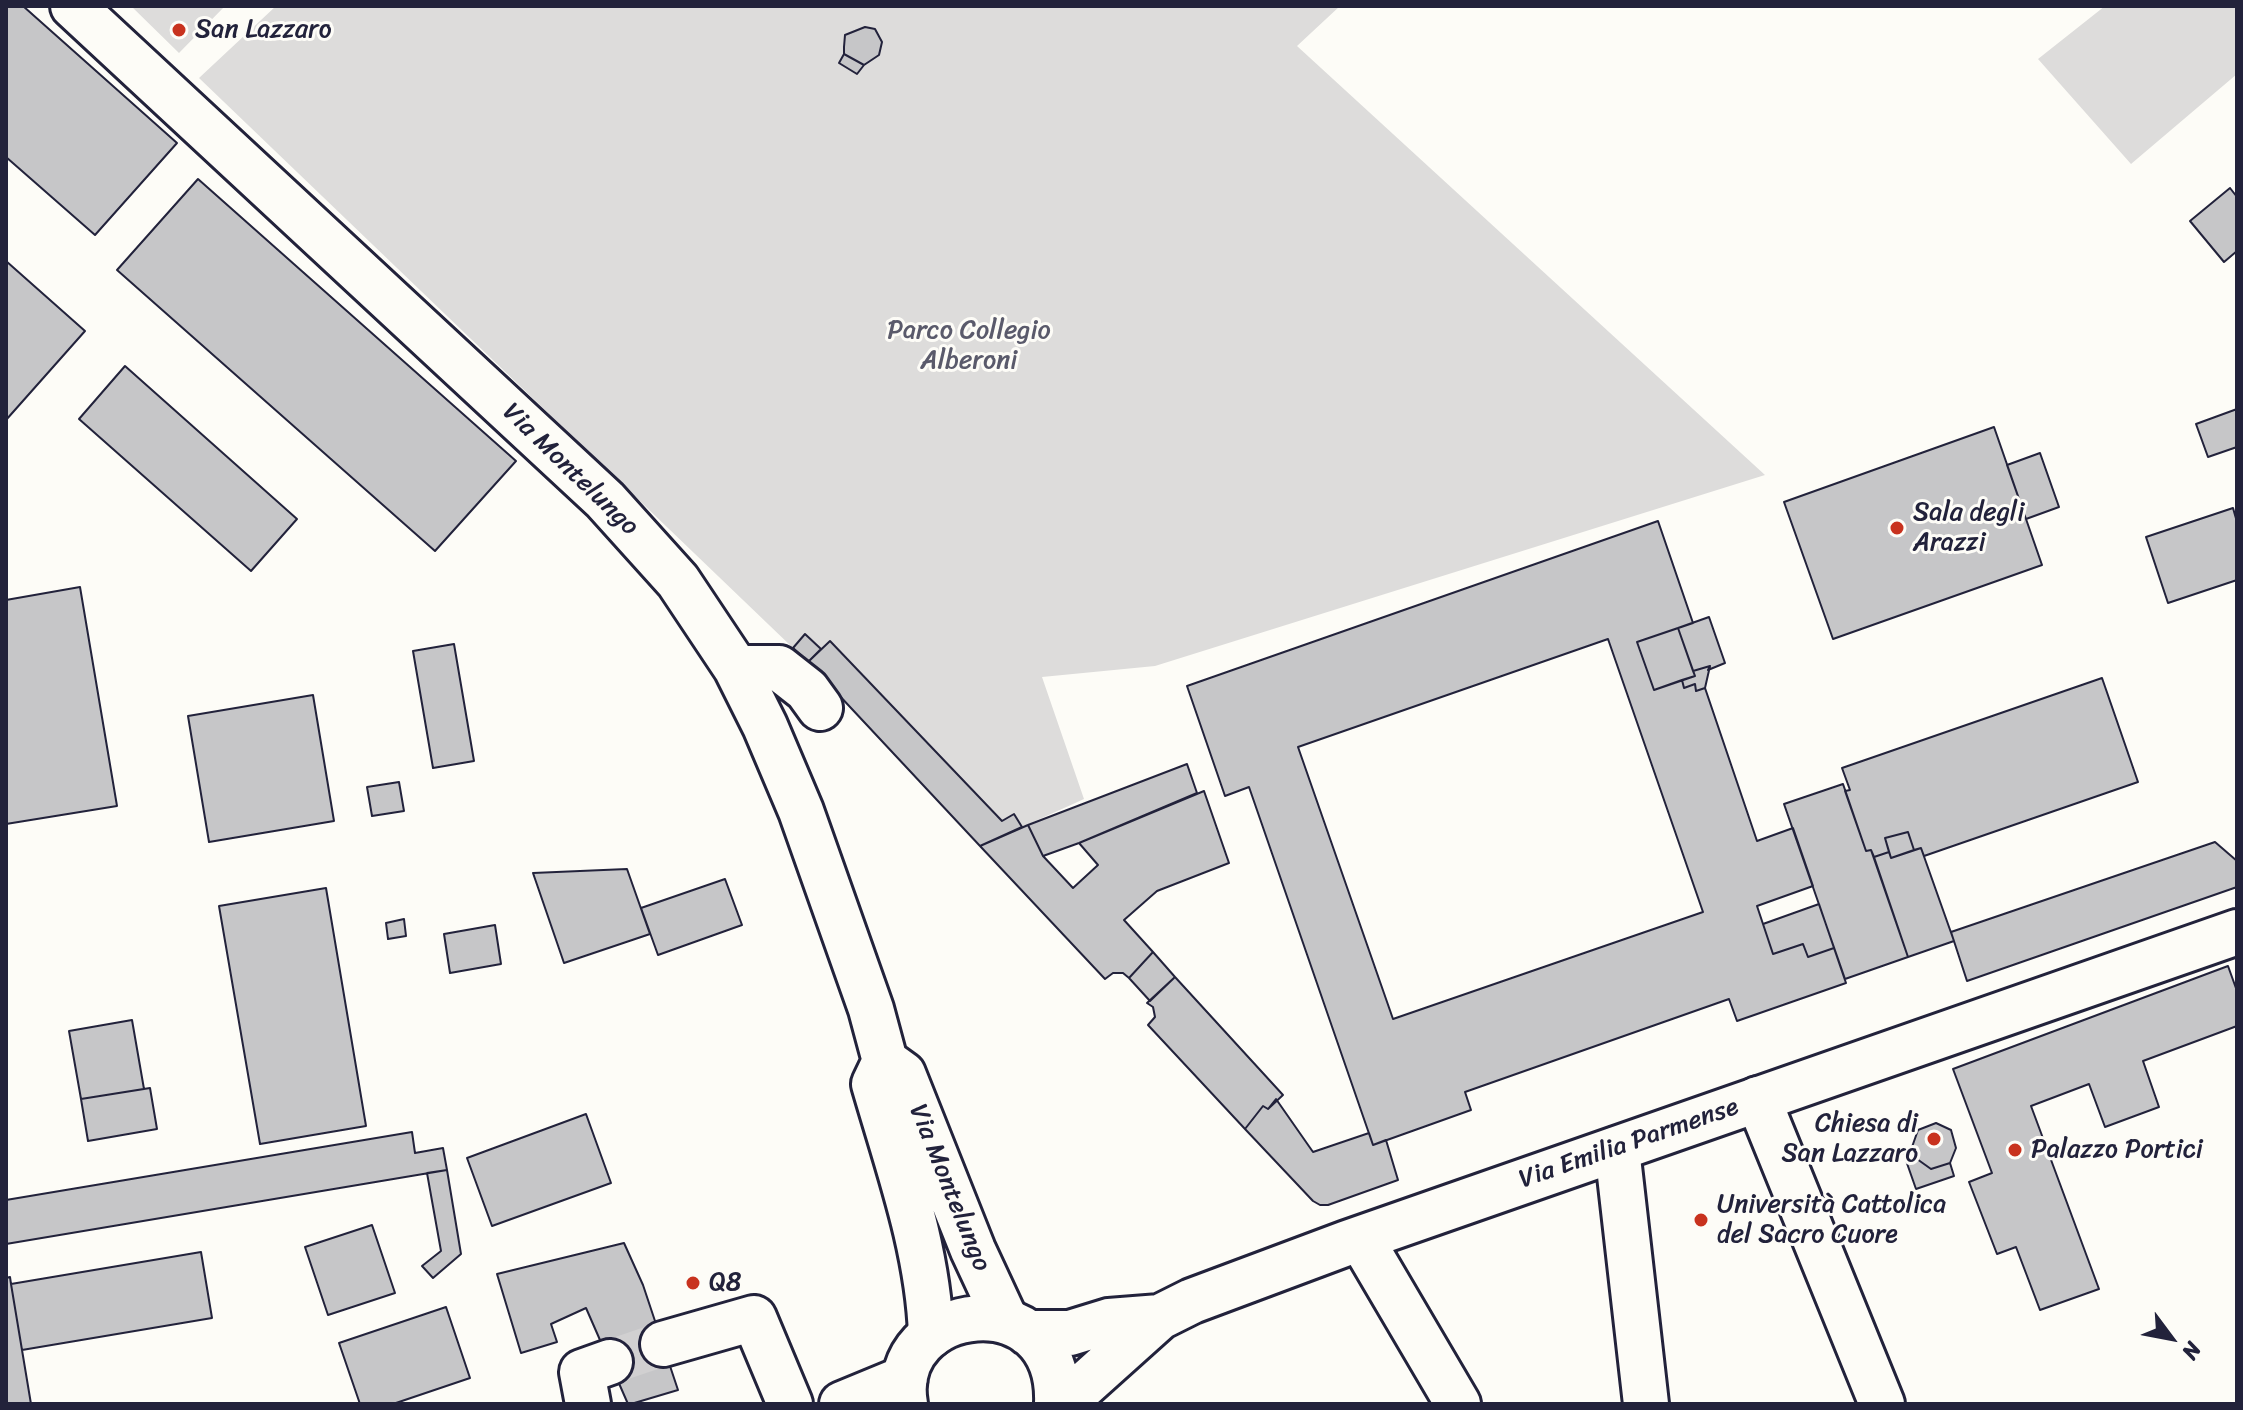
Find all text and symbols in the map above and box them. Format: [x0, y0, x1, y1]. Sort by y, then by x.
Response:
place label: San Lazzaro [195, 14, 331, 46]
marker: San Lazzaro [170, 21, 188, 39]
park label: Parco Collegio Alberoni [887, 315, 1051, 376]
street label: Via Montelungo [495, 397, 645, 543]
place label: Sala degli Arazzi [1913, 497, 2024, 558]
marker: Sala degli Arazzi [1888, 519, 1906, 537]
street label: Via Emilia Parmense [1515, 1092, 1743, 1196]
street label: Via Montelungo [901, 1100, 997, 1276]
place label: Chiesa di San Lazzaro [1782, 1108, 1918, 1170]
marker: Chiesa di San Lazzaro [1925, 1130, 1943, 1148]
place label: Palazzo Portici [2031, 1134, 2203, 1166]
marker: Palazzo Portici [2006, 1141, 2024, 1159]
place label: Università Cattolica del Sacro Cuore [1717, 1189, 1946, 1250]
marker: Università Cattolica del Sacro Cuore [1692, 1211, 1710, 1229]
place label: Q8 [709, 1267, 742, 1299]
marker: Q8 [684, 1274, 702, 1292]
north arrow [2131, 1298, 2211, 1378]
text: N [2171, 1334, 2212, 1368]

